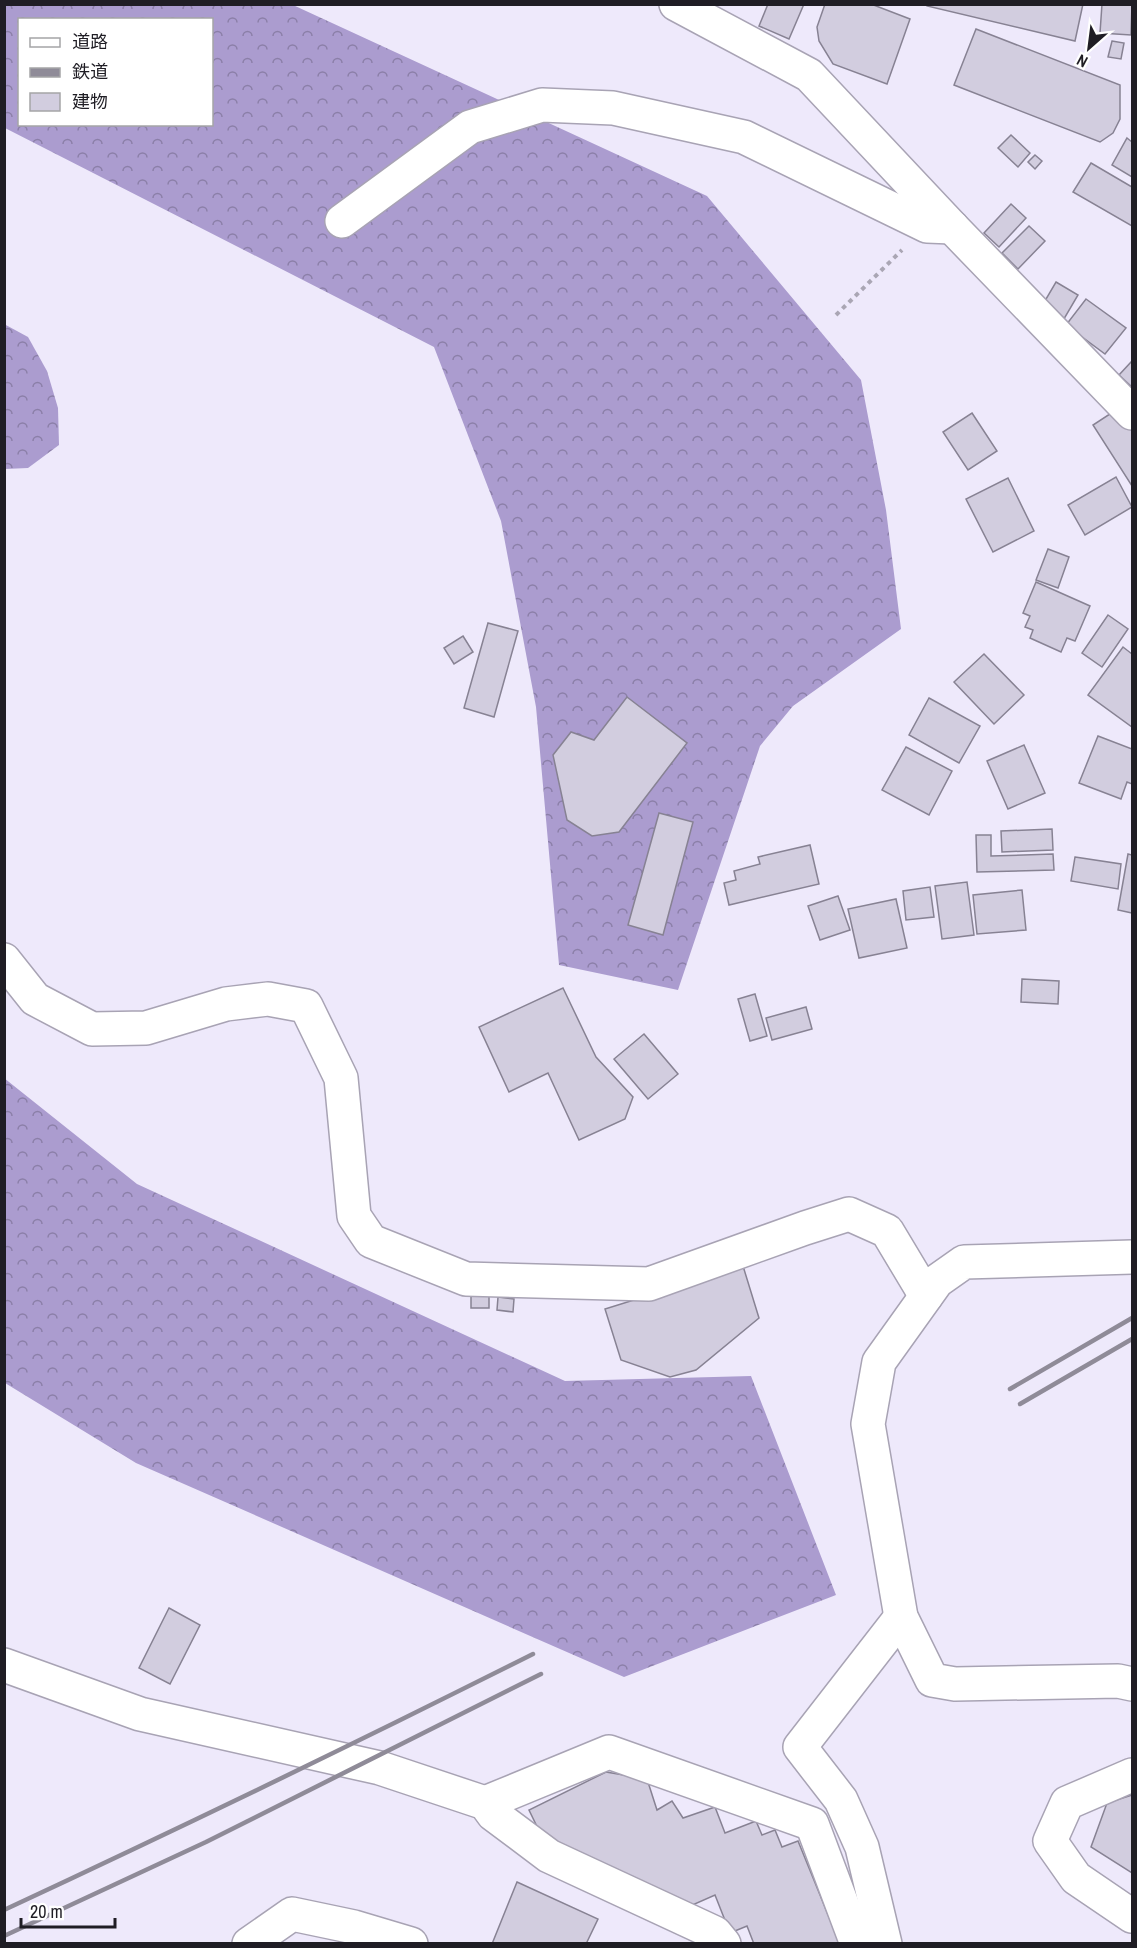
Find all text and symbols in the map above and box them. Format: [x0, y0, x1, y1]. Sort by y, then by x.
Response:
legend [18, 18, 213, 126]
north arrow [1059, 18, 1119, 78]
text: 道路 [72, 29, 108, 54]
text: N [1073, 49, 1091, 73]
text: 鉄道 [72, 59, 108, 84]
text: 建物 [72, 89, 108, 114]
scale bar [21, 1891, 116, 1929]
text: 20 m [30, 1899, 63, 1924]

